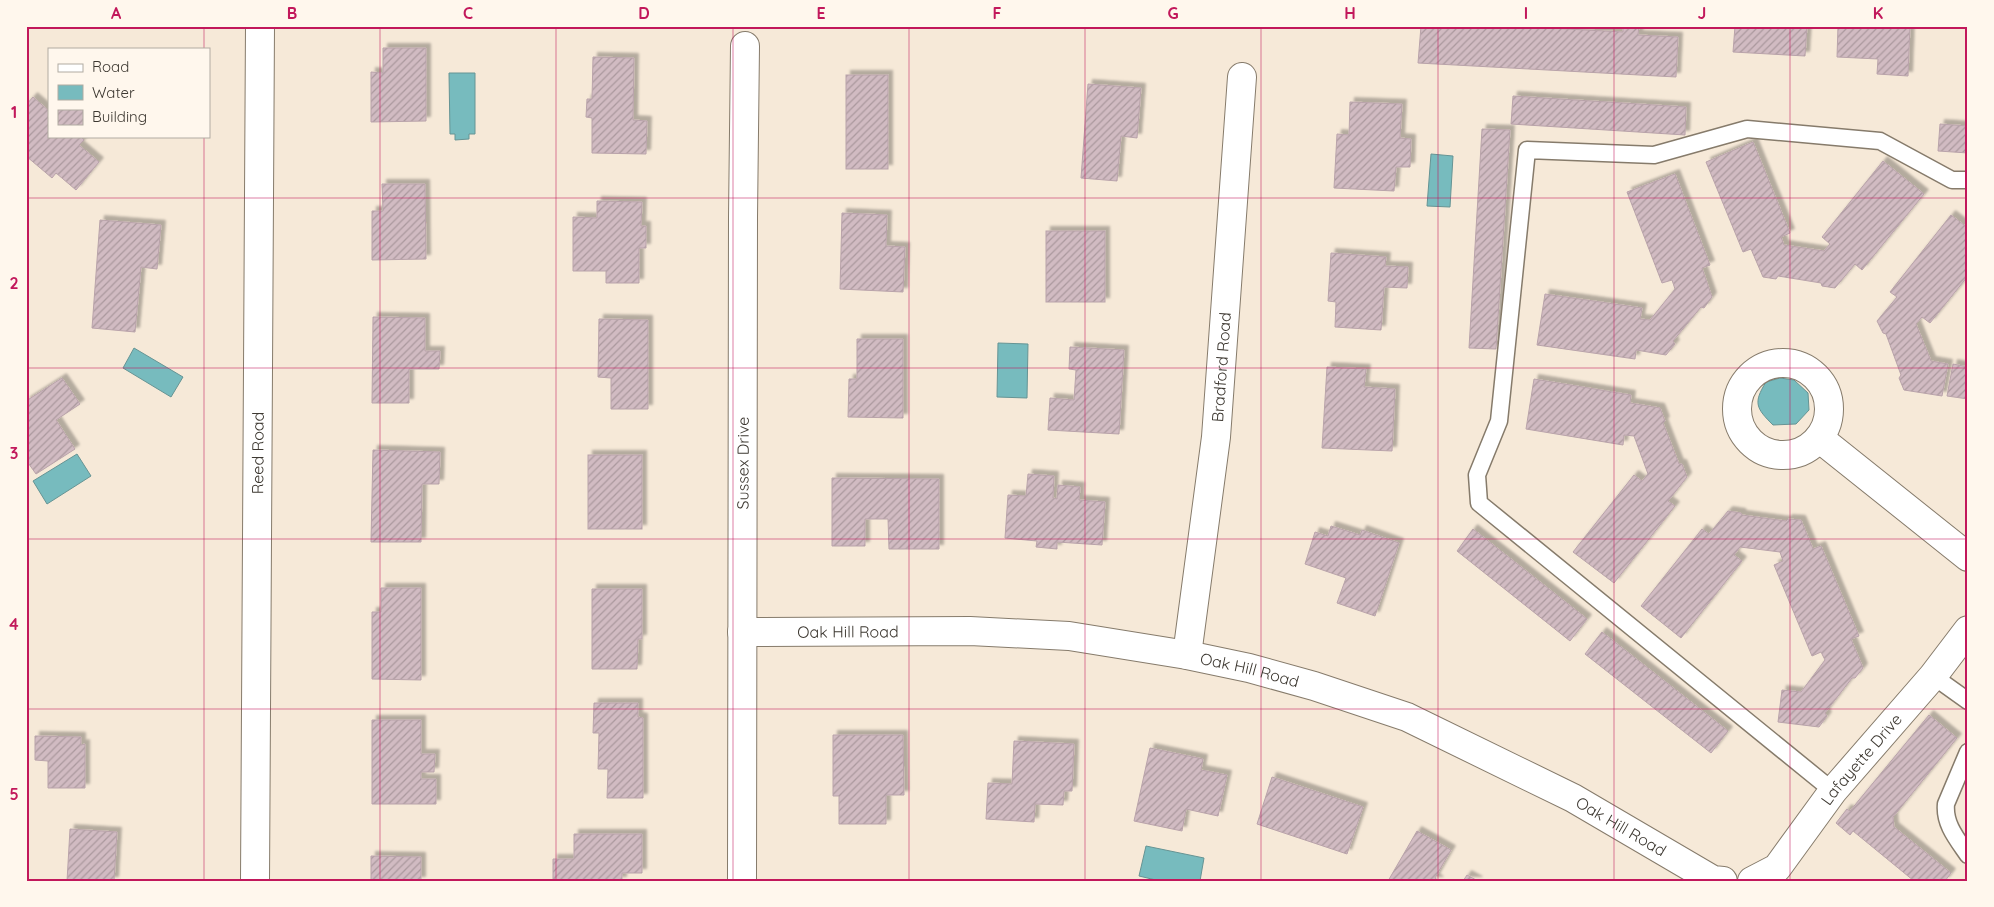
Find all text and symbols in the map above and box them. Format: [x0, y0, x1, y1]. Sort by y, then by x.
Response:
text: A [111, 3, 122, 23]
text: B [287, 3, 297, 23]
text: C [463, 3, 473, 23]
text: D [638, 3, 650, 23]
text: E [816, 3, 826, 23]
text: F [993, 3, 1002, 23]
text: G [1167, 3, 1179, 23]
text: H [1344, 3, 1356, 23]
text: I [1524, 3, 1528, 23]
text: J [1698, 3, 1706, 23]
text: K [1873, 3, 1883, 23]
legend [48, 48, 210, 138]
text: Road [92, 57, 129, 76]
text: Water [92, 83, 135, 102]
text: 1 [11, 102, 17, 122]
text: Building [92, 107, 147, 126]
text: 2 [9, 273, 19, 293]
street label: Bradford Road [1207, 311, 1235, 423]
street label: Reed Road [247, 412, 268, 494]
street label: Sussex Drive [733, 417, 753, 509]
text: 3 [10, 443, 18, 463]
text: 4 [9, 614, 19, 634]
street label: Oak Hill Road [797, 621, 899, 642]
street label: Oak Hill Road [1198, 648, 1301, 691]
street label: Lafayette Drive [1816, 709, 1906, 809]
text: 5 [9, 784, 19, 804]
street label: Oak Hill Road [1572, 792, 1670, 860]

